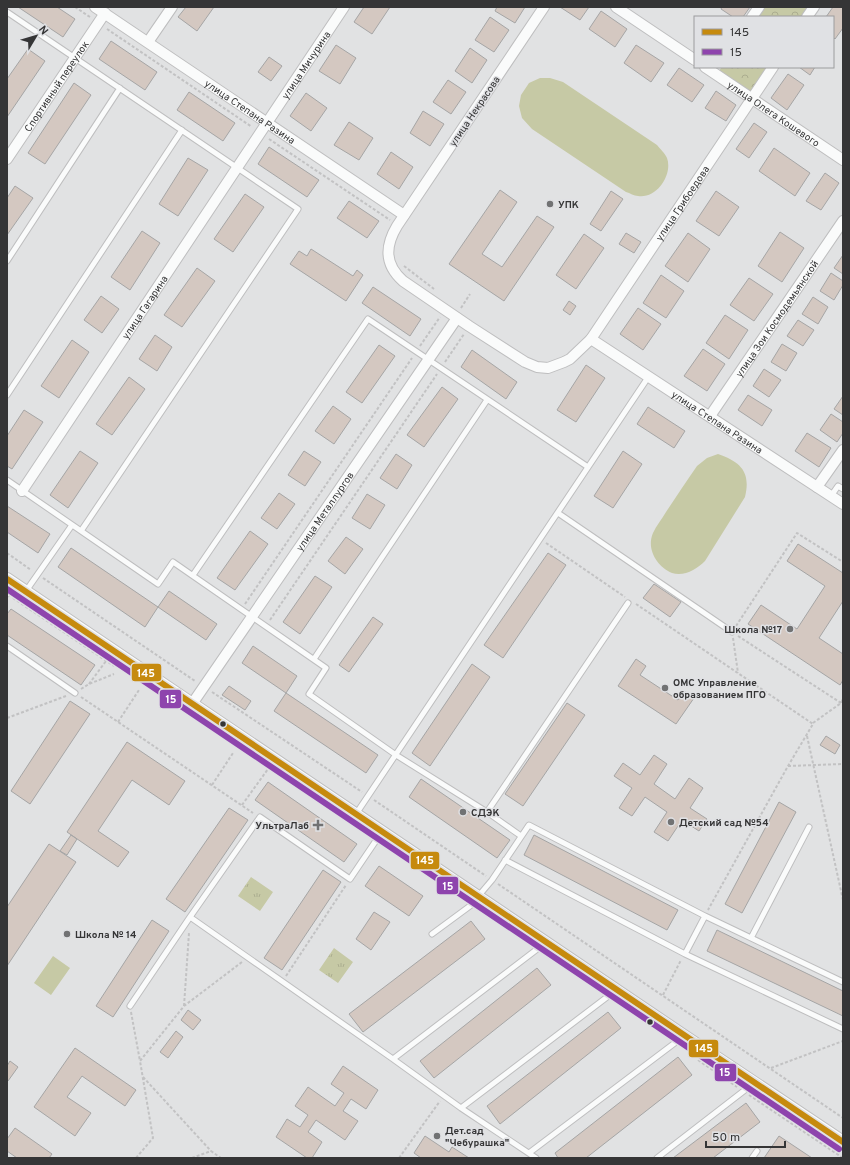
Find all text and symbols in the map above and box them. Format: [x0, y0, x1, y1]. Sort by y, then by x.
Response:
north arrow [16, 16, 56, 56]
legend [694, 16, 834, 68]
text: N [35, 23, 51, 38]
text: 145 [730, 25, 749, 41]
street label: улица Мичурина [280, 29, 334, 102]
street label: Спортивный переулок [22, 38, 93, 135]
text: 15 [730, 45, 742, 61]
street label: улица Некрасова [447, 74, 504, 149]
street label: улица Степана Разина [202, 78, 297, 148]
street label: улица Олега Кошевого [724, 79, 822, 151]
street label: улица Грибоедова [653, 164, 713, 244]
marker: УПК [545, 199, 555, 209]
place label: УПК [558, 199, 579, 212]
street label: улица Зои Космодемьянской [733, 258, 822, 380]
street label: улица Гагарина [120, 273, 172, 342]
street label: улица Степана Разина [668, 388, 765, 458]
street label: улица Металлургов [294, 470, 358, 554]
place label: Школа №17 [724, 624, 782, 637]
marker: Школа №17 [785, 624, 795, 634]
line badge: 145 [131, 663, 162, 682]
text: 145 [137, 667, 155, 681]
place label: ОМС Управление образованием ПГО [673, 677, 766, 702]
marker: ОМС Управление образованием ПГО [660, 683, 670, 693]
line badge: 15 [159, 689, 182, 709]
text: 15 [165, 693, 177, 707]
unlabelled marker [218, 719, 228, 729]
marker: СДЭК [458, 807, 468, 817]
place label: СДЭК [471, 807, 500, 820]
marker: Детский сад №54 [666, 817, 676, 827]
place label: Детский сад №54 [679, 817, 769, 830]
marker: УльтраЛаб [312, 819, 324, 831]
place label: УльтраЛаб [255, 820, 309, 833]
line badge: 145 [410, 851, 440, 870]
text: 145 [416, 854, 434, 868]
line badge: 15 [436, 876, 459, 895]
text: 15 [442, 880, 454, 894]
marker: Школа № 14 [62, 929, 72, 939]
place label: Школа № 14 [75, 929, 136, 942]
unlabelled marker [645, 1017, 655, 1027]
line badge: 145 [688, 1039, 719, 1058]
text: 145 [695, 1042, 713, 1056]
line badge: 15 [714, 1063, 737, 1082]
text: 15 [719, 1066, 731, 1080]
scale bar [706, 1123, 785, 1149]
place label: Дет.сад "Чебурашка" [445, 1125, 509, 1150]
text: 50 m [712, 1130, 740, 1146]
marker: Дет.сад "Чебурашка" [432, 1131, 442, 1141]

